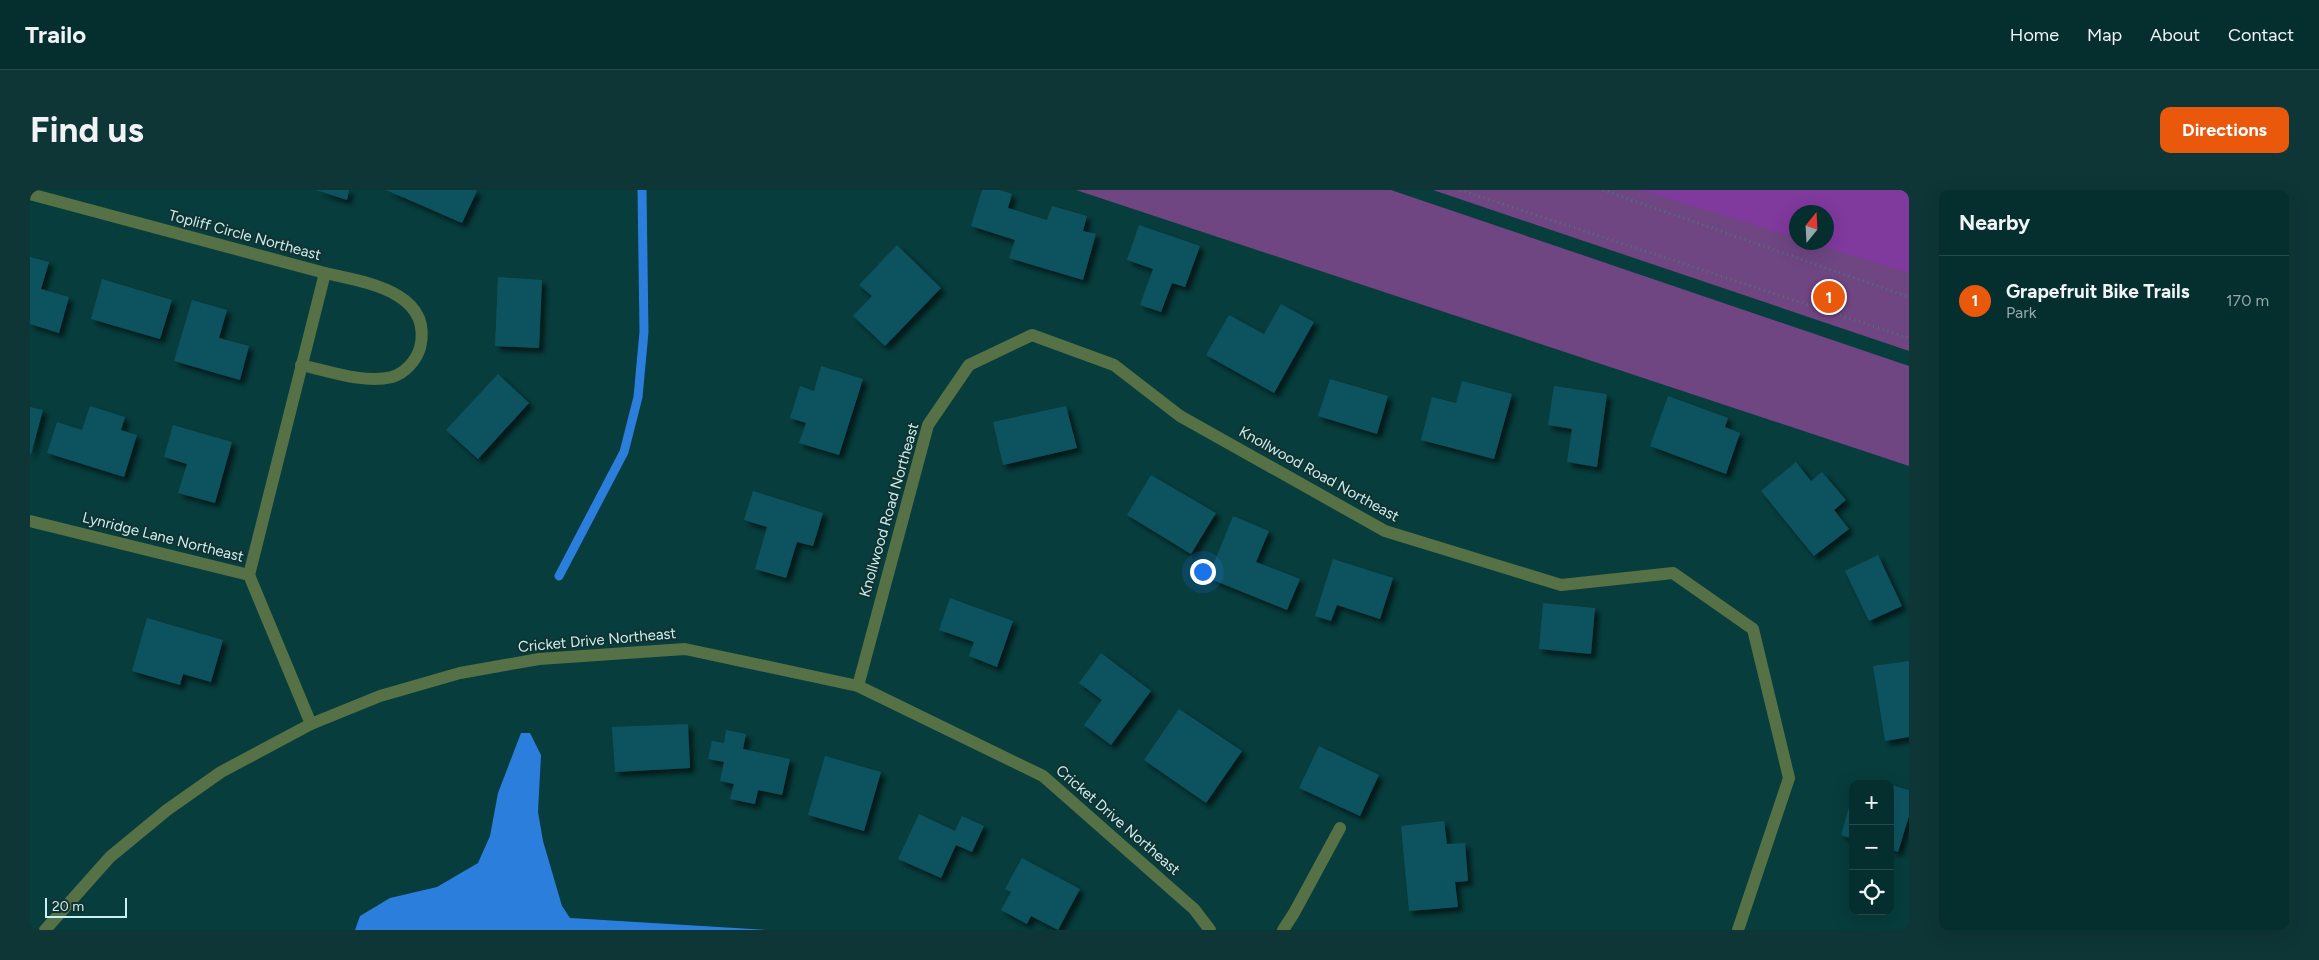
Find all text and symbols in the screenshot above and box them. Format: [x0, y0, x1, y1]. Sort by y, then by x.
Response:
text: Trailo [25, 20, 86, 49]
text: Home [2010, 24, 2059, 46]
text: Map [2087, 24, 2122, 46]
text: About [2150, 24, 2200, 46]
text: Contact [2228, 24, 2294, 46]
button: Directions [2160, 107, 2289, 153]
text: Find us [30, 109, 144, 151]
north arrow [1789, 205, 1834, 250]
street label: Topliff Circle Northeast [167, 206, 324, 264]
text: Nearby [1959, 210, 2030, 235]
pin: 1 [1813, 278, 1845, 316]
text: Grapefruit Bike Trails [2006, 280, 2190, 303]
text: 1 [1972, 291, 1978, 310]
text: 170 m [2226, 291, 2269, 310]
text: Park [2006, 303, 2036, 322]
street label: Knollwood Road Northeast [855, 420, 923, 599]
street label: Knollwood Road Northeast [1236, 422, 1403, 526]
street label: Lynridge Lane Northeast [80, 508, 246, 566]
your location [1190, 559, 1216, 585]
street label: Cricket Drive Northeast [517, 624, 677, 656]
street label: Cricket Drive Northeast [1052, 761, 1184, 879]
map controls [1849, 780, 1894, 915]
button: + [1849, 780, 1894, 825]
button: − [1849, 825, 1894, 870]
button: locate [1849, 870, 1894, 915]
scale bar [45, 895, 128, 918]
text: 20 m [52, 898, 84, 915]

